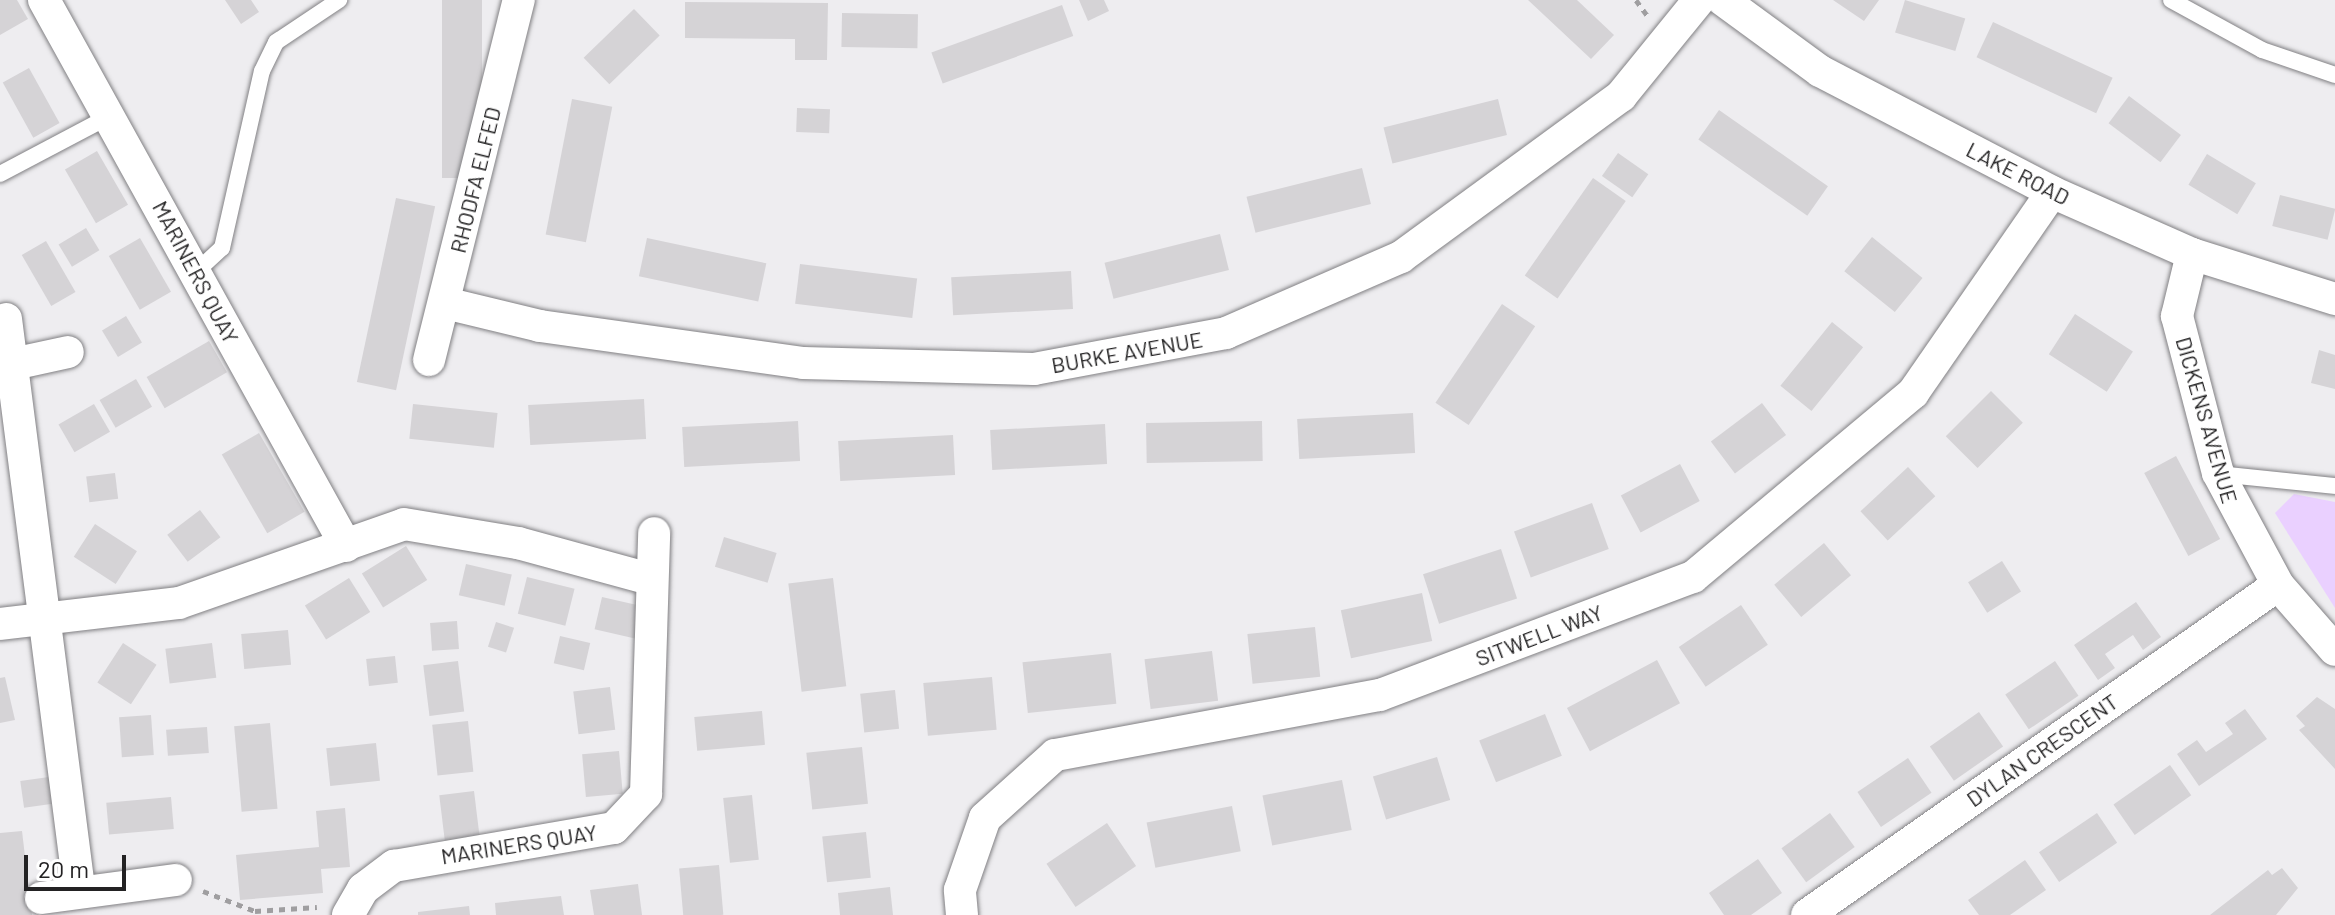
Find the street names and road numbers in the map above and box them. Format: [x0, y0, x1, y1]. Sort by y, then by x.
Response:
street label: RHODFA ELFED [444, 104, 506, 256]
street label: LAKE ROAD [1962, 136, 2074, 210]
street label: MARINERS QUAY [147, 196, 245, 348]
street label: BURKE AVENUE [1049, 326, 1205, 378]
street label: DICKENS AVENUE [2171, 334, 2243, 506]
street label: SITWELL WAY [1472, 599, 1606, 671]
street label: DYLAN CRESCENT [1961, 688, 2123, 812]
street label: MARINERS QUAY [439, 819, 599, 869]

